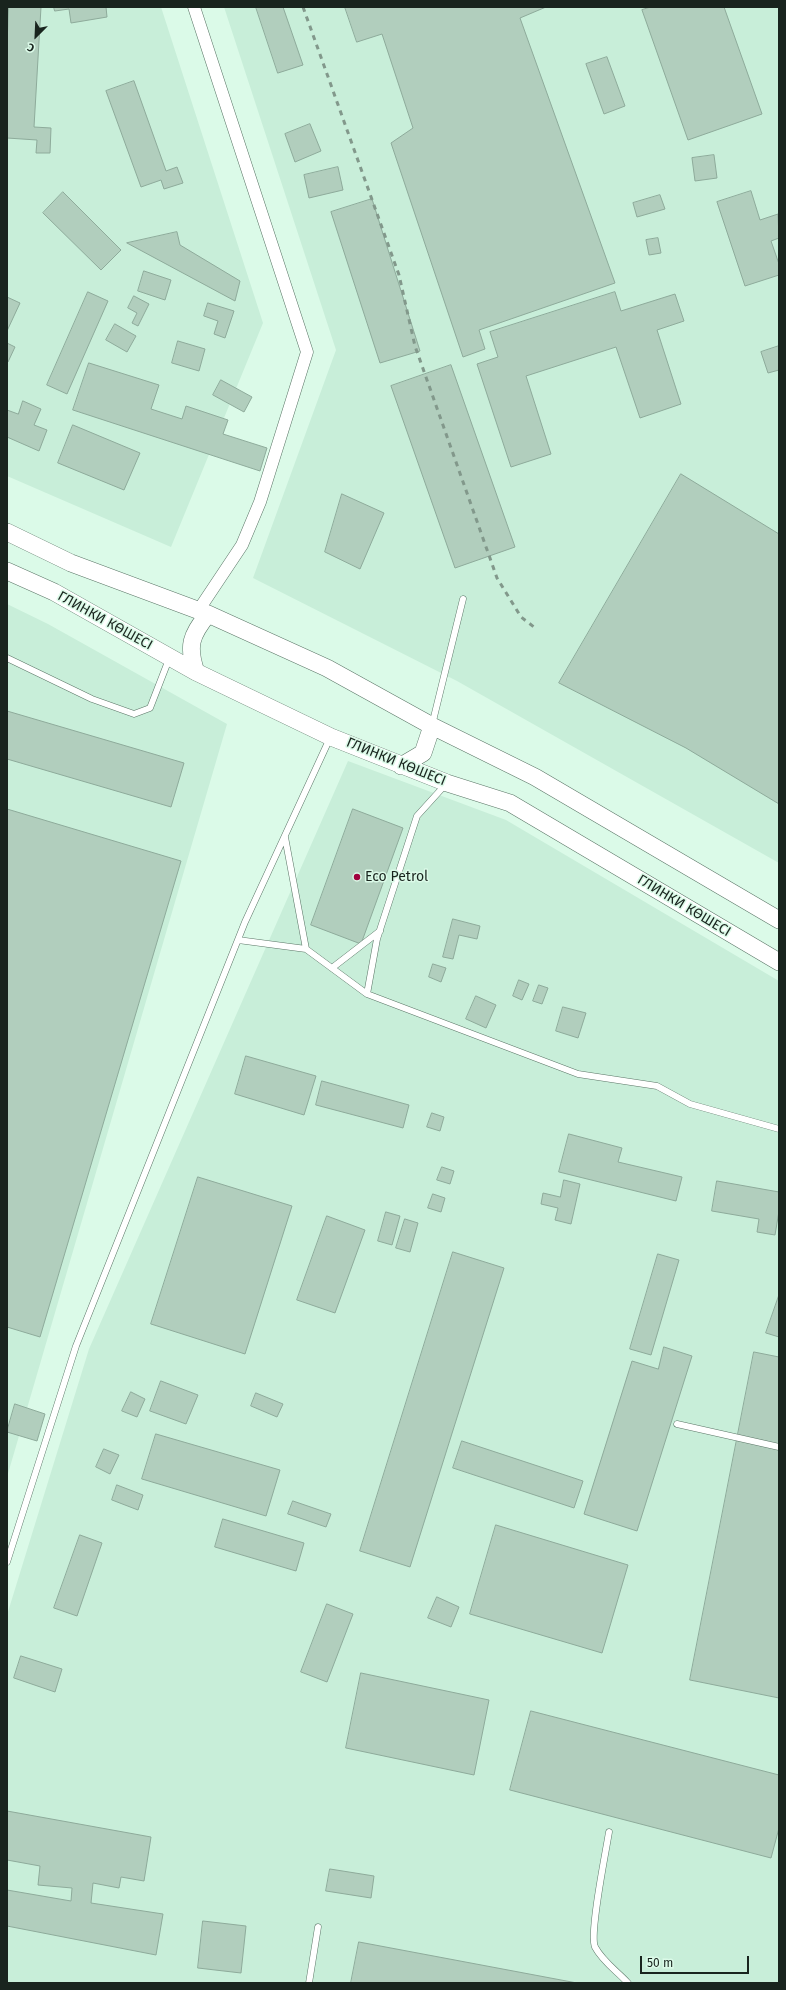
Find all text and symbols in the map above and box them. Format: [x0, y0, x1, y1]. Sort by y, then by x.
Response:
north arrow [16, 16, 56, 56]
text: С [25, 40, 36, 55]
street label: ГЛИНКИ КӨШЕСІ [55, 588, 155, 654]
street label: ГЛИНКИ КӨШЕСІ [344, 734, 448, 790]
place label: Eco Petrol [365, 869, 428, 885]
marker: Eco Petrol [352, 872, 362, 882]
street label: ГЛИНКИ КӨШЕСІ [634, 872, 734, 940]
scale bar [642, 1948, 751, 1974]
text: 50 m [647, 1956, 673, 1970]

